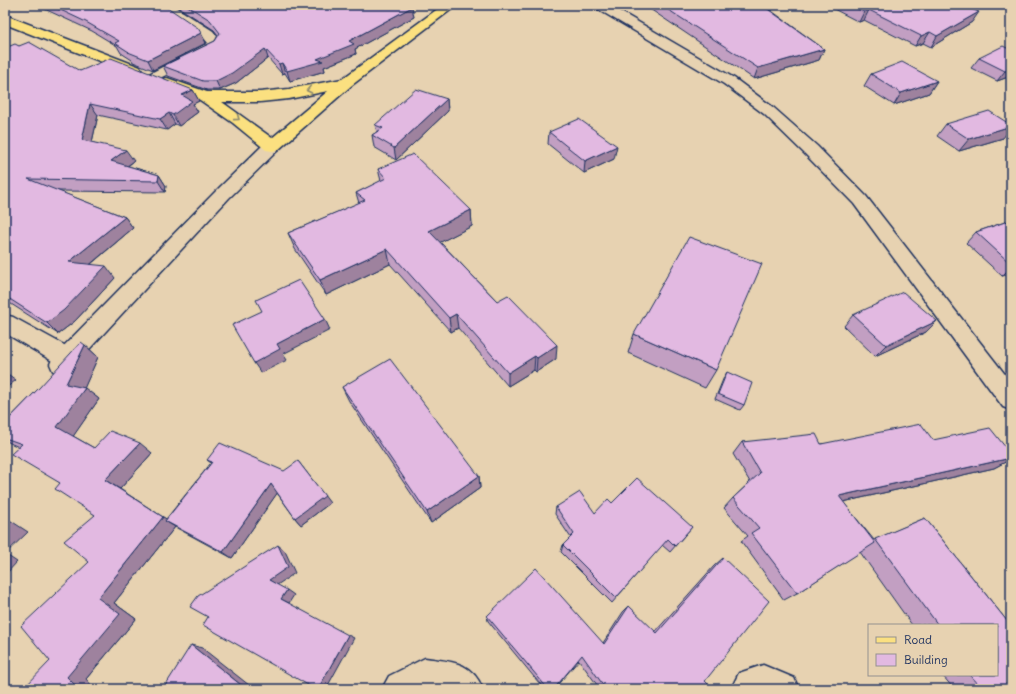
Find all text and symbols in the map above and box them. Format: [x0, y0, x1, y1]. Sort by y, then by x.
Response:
one-way arrow [306, 86, 312, 94]
one-way arrow [233, 113, 240, 120]
legend [868, 624, 998, 676]
text: Road [904, 632, 932, 647]
text: Building [904, 652, 948, 667]

